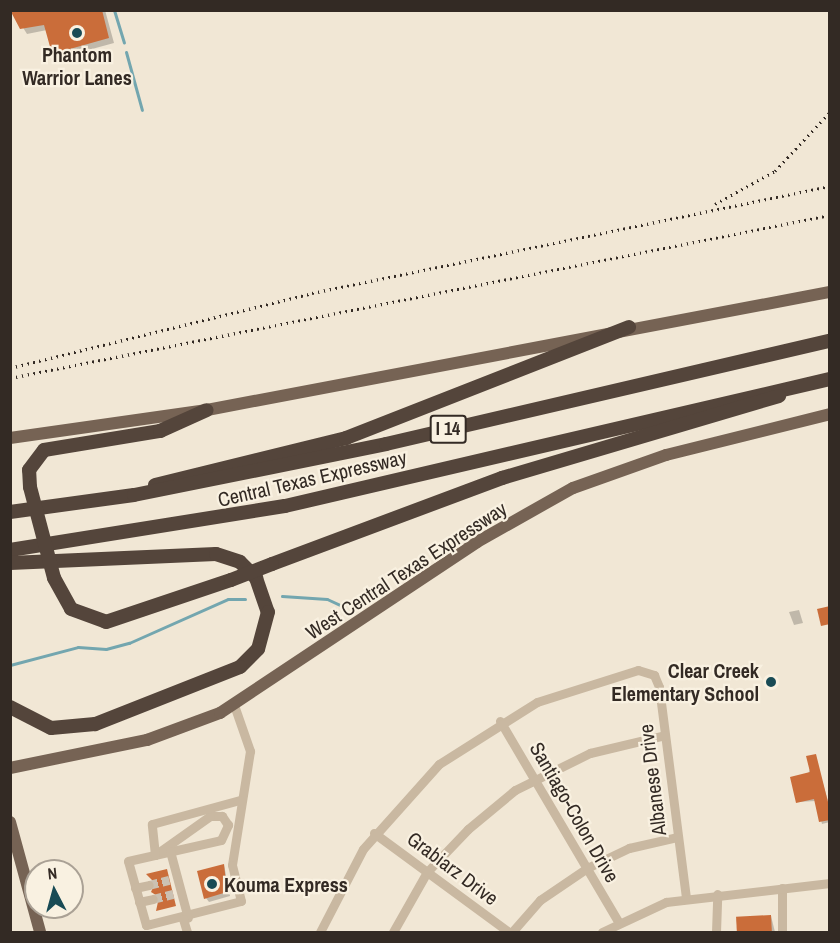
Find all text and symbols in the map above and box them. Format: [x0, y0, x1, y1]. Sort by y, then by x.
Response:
marker: Phantom Warrior Lanes [70, 26, 84, 40]
place label: Phantom Warrior Lanes [22, 42, 132, 89]
road number: I 14 [428, 414, 468, 444]
street label: Central Texas Expressway [215, 445, 409, 511]
street label: West Central Texas Expressway [301, 496, 511, 644]
place label: Clear Creek Elementary School [611, 658, 759, 705]
marker: Clear Creek Elementary School [764, 675, 778, 689]
street label: Albanese Drive [633, 723, 671, 837]
street label: Santiago-Colon Drive [525, 738, 625, 886]
street label: Grabiarz Drive [403, 826, 503, 910]
north arrow [24, 859, 84, 919]
text: N [46, 862, 58, 885]
place label: Kouma Express [224, 872, 348, 896]
marker: Kouma Express [205, 877, 219, 891]

